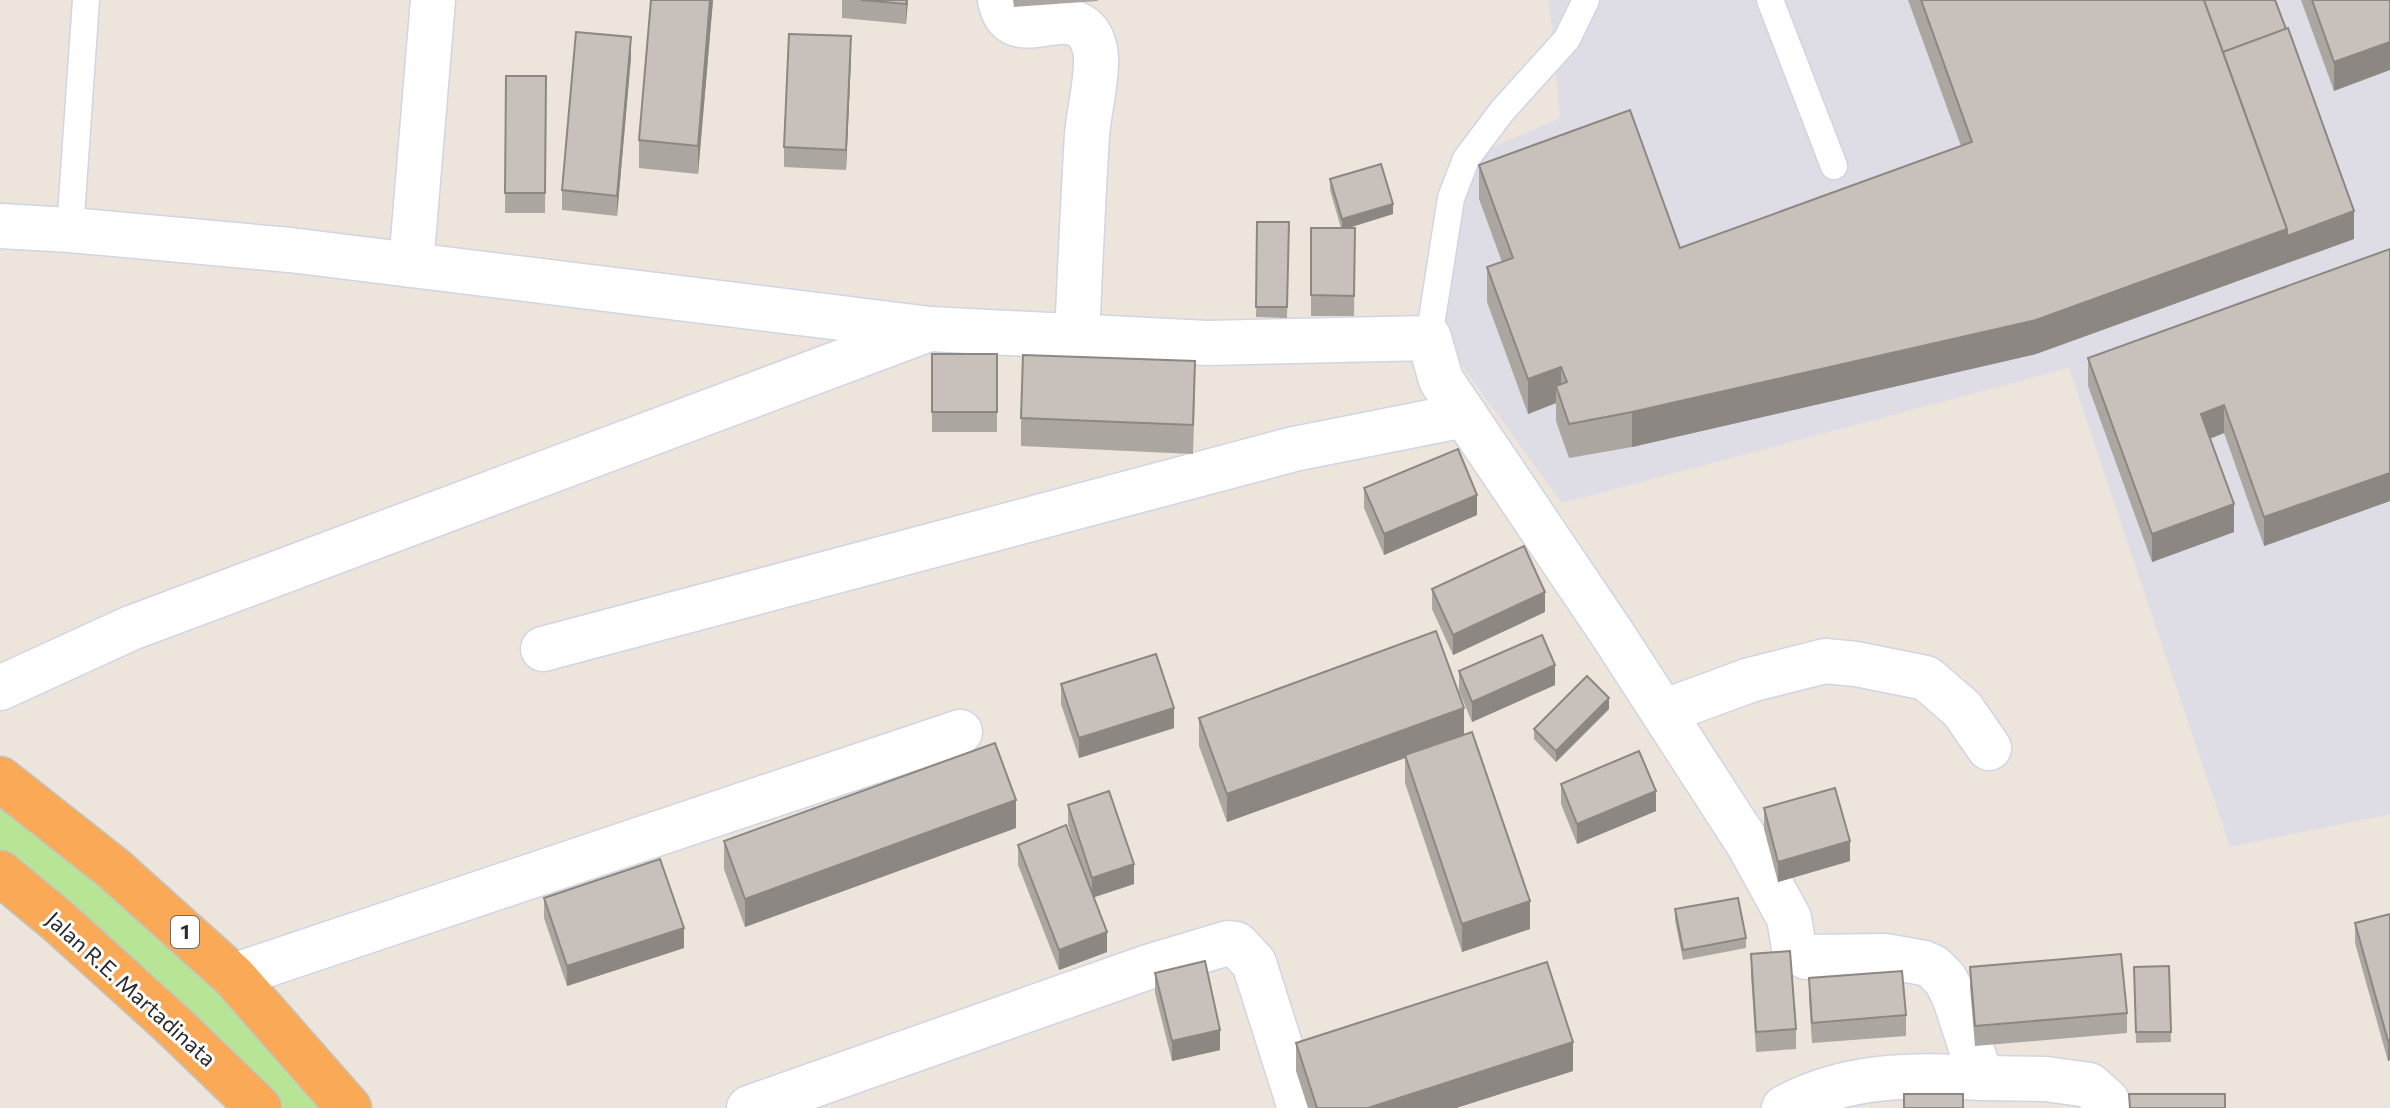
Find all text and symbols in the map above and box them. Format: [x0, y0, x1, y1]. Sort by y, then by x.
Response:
street label: Jalan R.E. Martadinata [41, 905, 222, 1072]
road number: 1 [171, 916, 199, 948]

